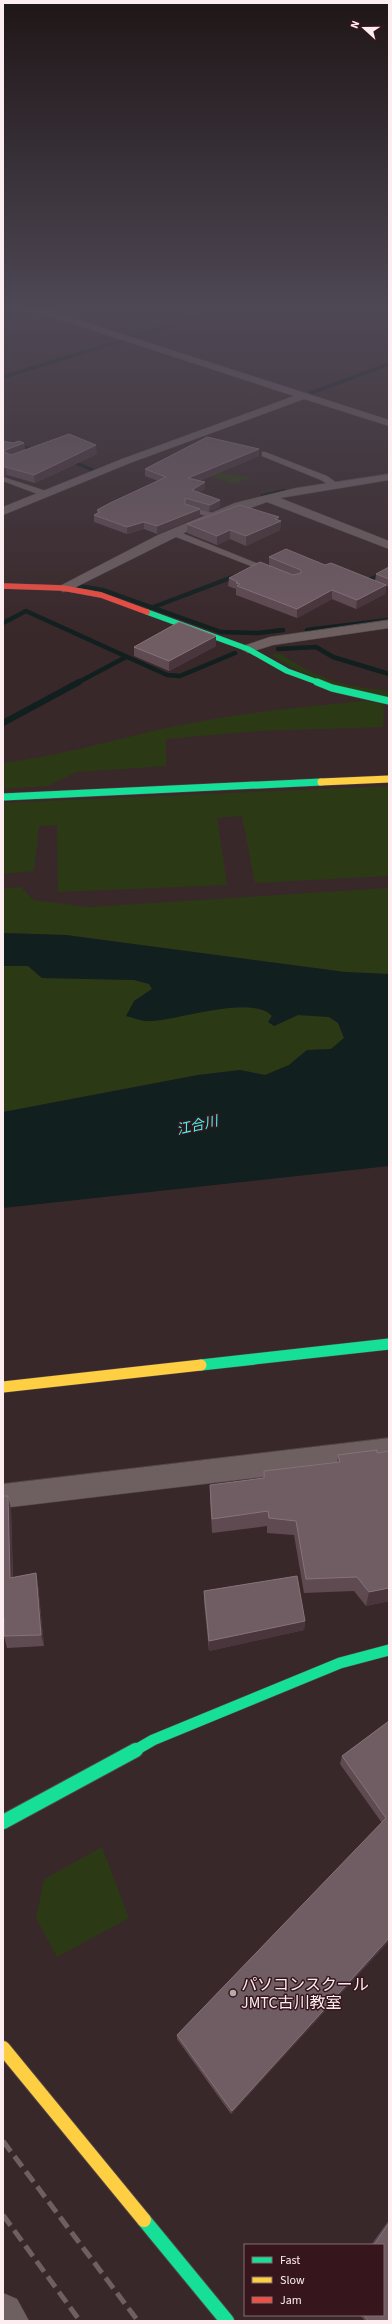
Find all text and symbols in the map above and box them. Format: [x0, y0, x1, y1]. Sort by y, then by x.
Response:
north arrow [344, 8, 384, 48]
text: N [347, 18, 363, 31]
water label: 江合川 [175, 1111, 222, 1140]
place label: パソコンスクール JMTC古川教室 [241, 1974, 369, 2014]
marker: パソコンスクール JMTC古川教室 [228, 1988, 238, 1998]
legend [244, 2244, 384, 2316]
text: Fast [280, 2252, 300, 2269]
text: Slow [280, 2272, 305, 2289]
text: Jam [280, 2292, 302, 2309]

